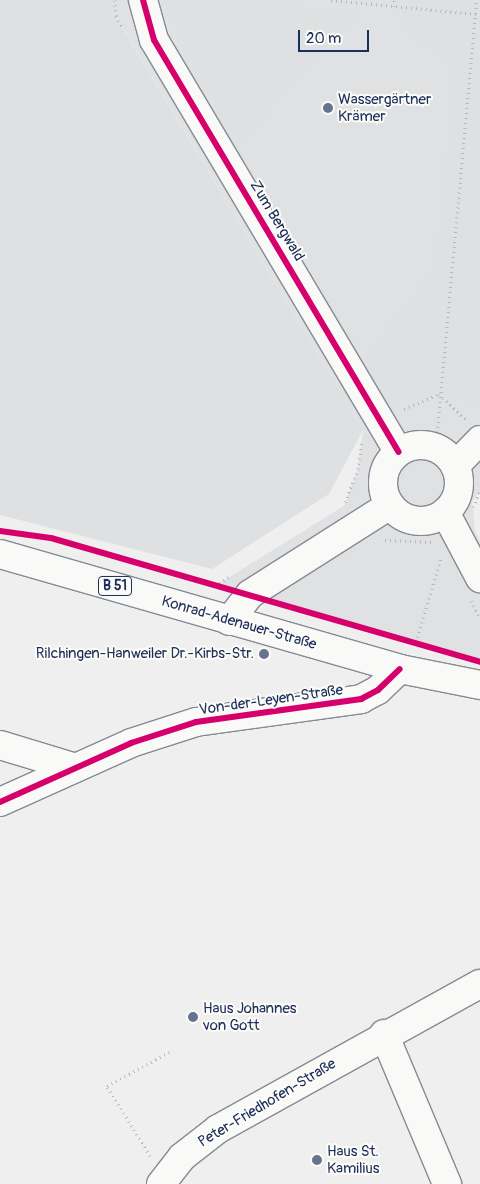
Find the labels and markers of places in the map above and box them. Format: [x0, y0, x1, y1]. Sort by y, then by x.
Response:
place label: Wassergärtner Krämer [338, 90, 431, 125]
marker: Wassergärtner Krämer [322, 102, 334, 114]
place label: Rilchingen-Hanweiler Dr.-Kirbs-Str. [36, 645, 254, 663]
marker: Rilchingen-Hanweiler Dr.-Kirbs-Str. [258, 648, 270, 660]
place label: Haus Johannes von Gott [203, 999, 297, 1034]
marker: Haus Johannes von Gott [187, 1011, 199, 1023]
place label: Haus St. Kamilius [327, 1142, 379, 1177]
marker: Haus St. Kamilius [311, 1154, 323, 1166]

